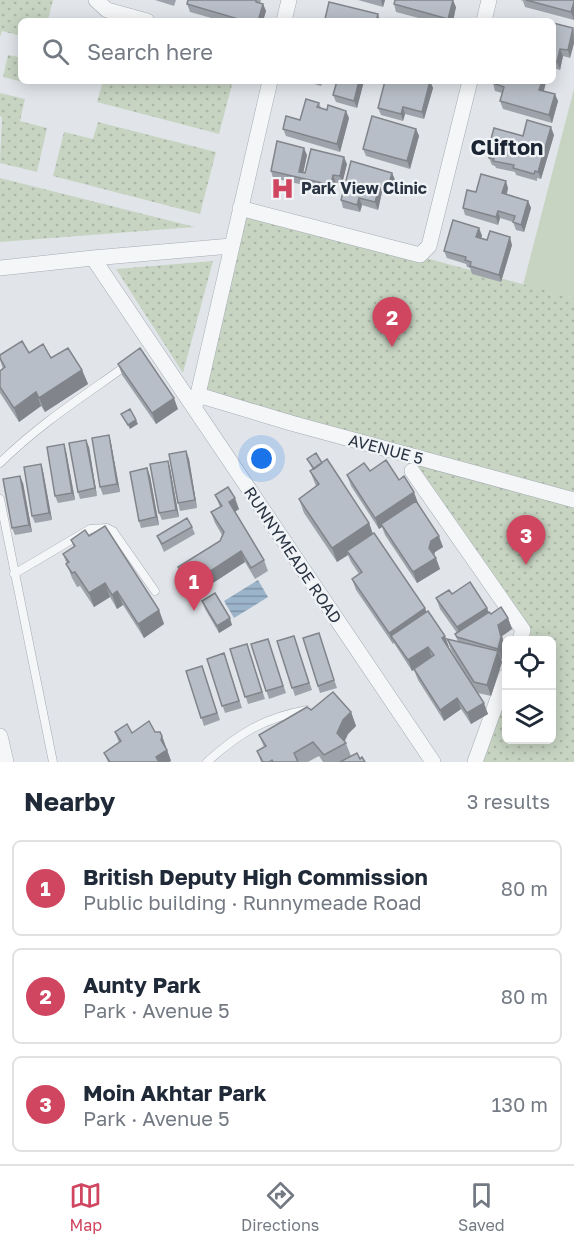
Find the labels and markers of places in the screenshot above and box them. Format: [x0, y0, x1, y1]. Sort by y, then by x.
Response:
hospital icon: Park View Clinic [270, 175, 296, 201]
place label: Park View Clinic [301, 178, 427, 198]
pin: 2 [372, 298, 412, 347]
pin: 3 [506, 516, 546, 565]
pin: 1 [174, 562, 214, 611]

